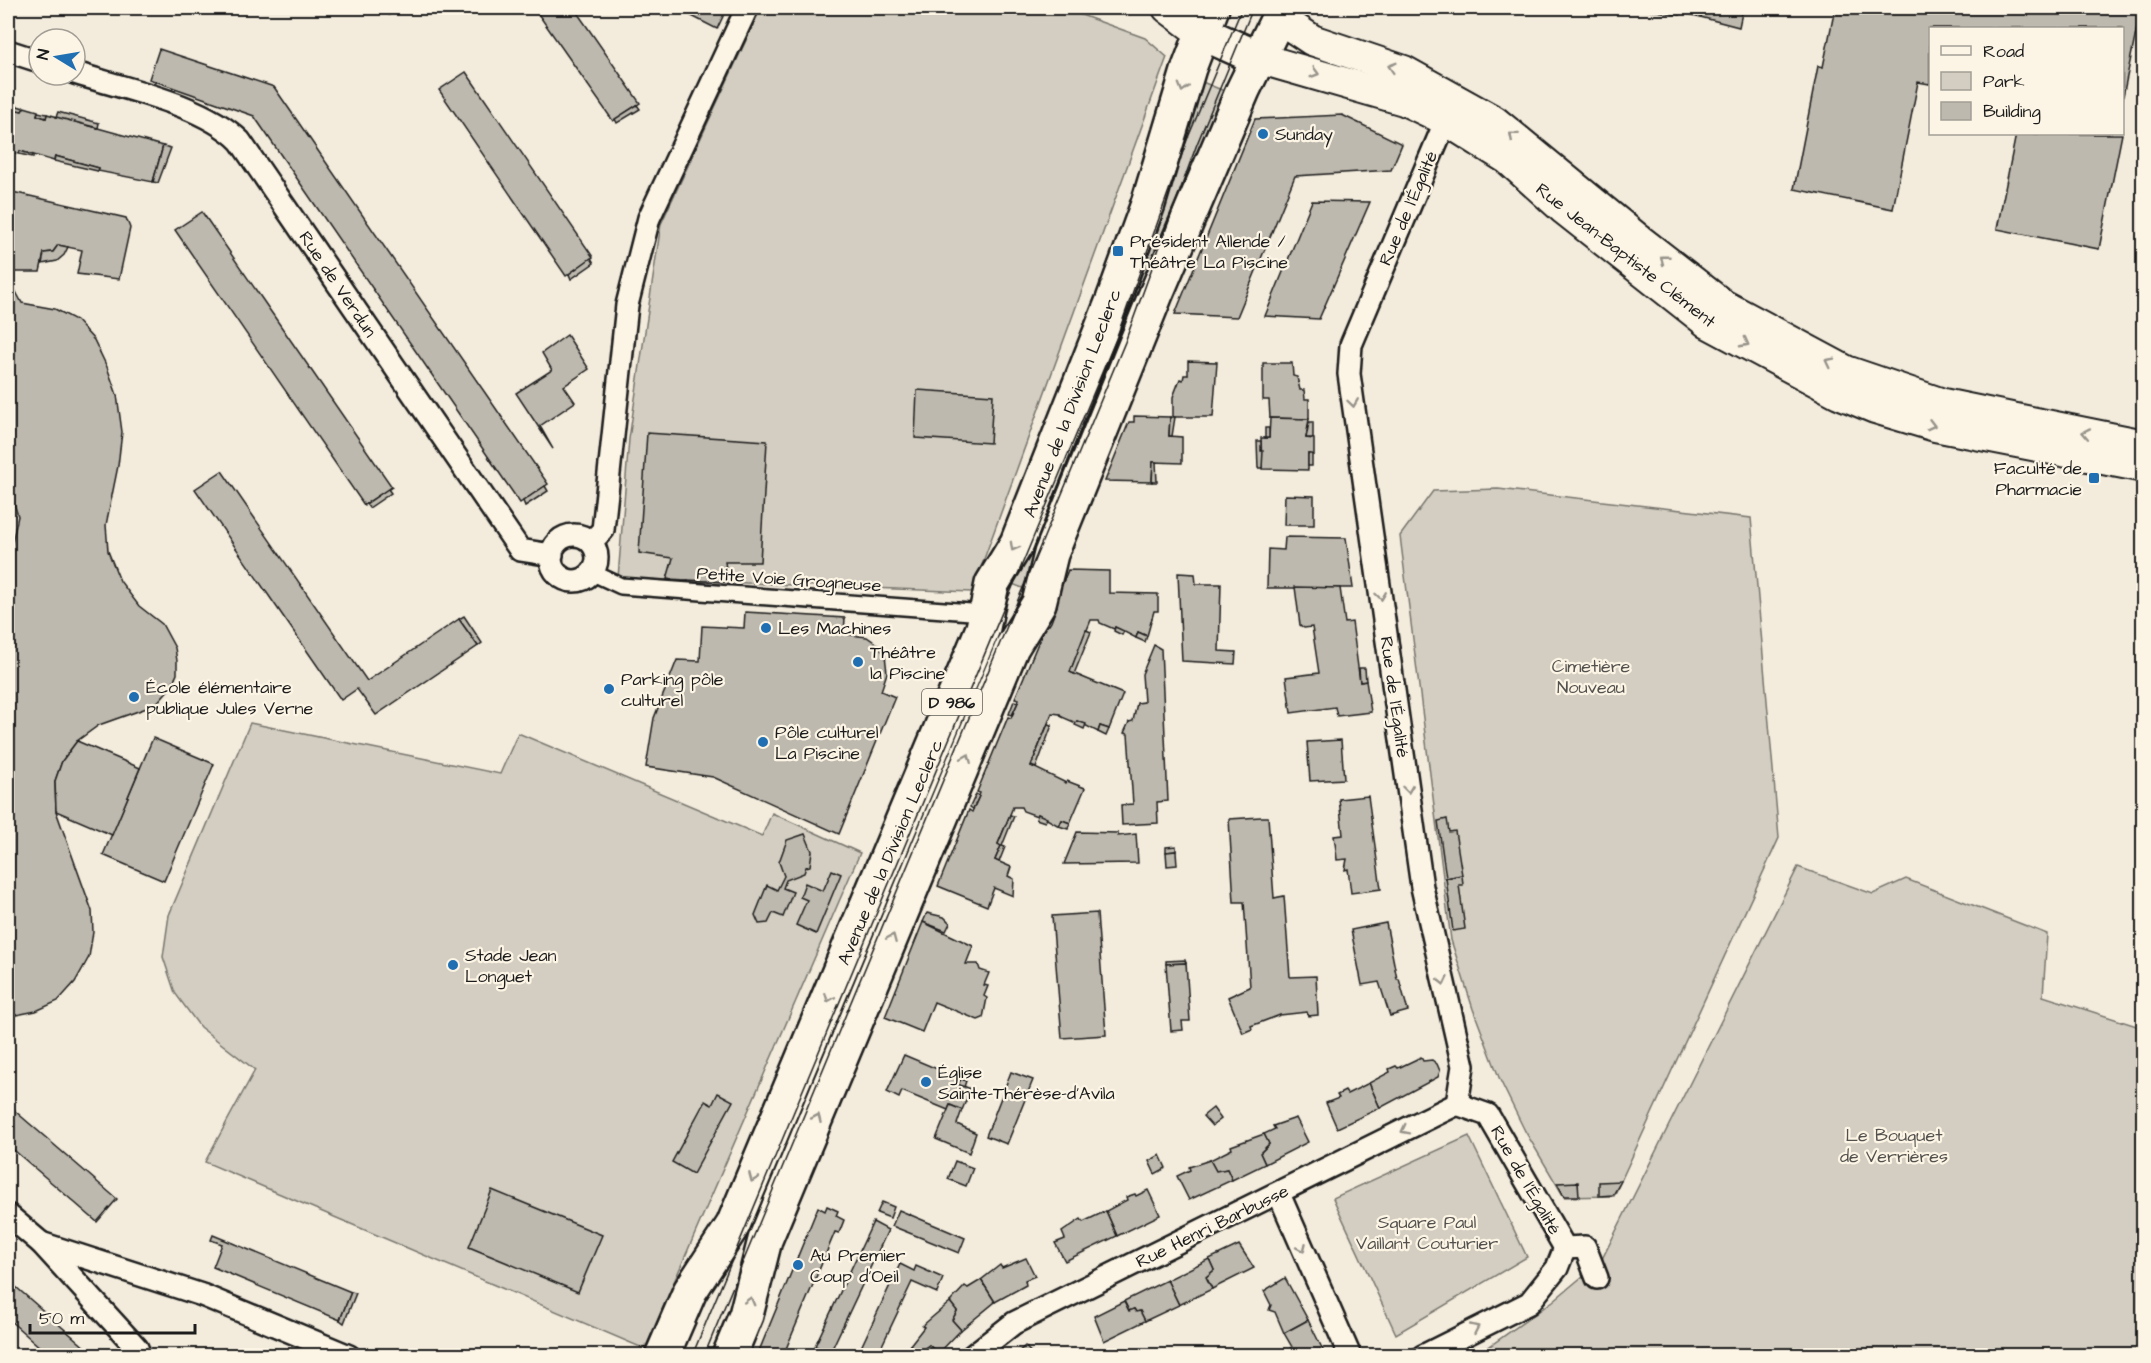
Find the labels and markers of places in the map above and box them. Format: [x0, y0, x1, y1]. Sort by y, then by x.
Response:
place label: Sunday [1275, 122, 1333, 148]
marker: Sunday [1256, 127, 1270, 141]
place label: Président Allende / Théâtre La Piscine [1130, 229, 1288, 275]
marker: Président Allende / Théâtre La Piscine [1111, 244, 1125, 258]
place label: Faculté de Pharmacie [1994, 456, 2082, 502]
marker: Faculté de Pharmacie [2087, 471, 2101, 485]
place label: Les Machines [778, 616, 891, 641]
marker: Les Machines [759, 621, 773, 635]
place label: Théâtre la Piscine [870, 640, 946, 686]
marker: Théâtre la Piscine [851, 655, 865, 669]
place label: Parking pôle culturel [621, 667, 724, 713]
place label: École élémentaire publique Jules Verne [146, 675, 314, 721]
marker: Parking pôle culturel [602, 682, 616, 696]
marker: École élémentaire publique Jules Verne [127, 690, 141, 704]
place label: Pôle culturel La Piscine [775, 720, 879, 766]
marker: Pôle culturel La Piscine [756, 735, 770, 749]
place label: Stade Jean Longuet [465, 943, 557, 990]
marker: Stade Jean Longuet [446, 958, 460, 972]
place label: Église Sainte-Thérèse-d'Avila [938, 1060, 1115, 1106]
marker: Église Sainte-Thérèse-d'Avila [919, 1075, 933, 1089]
place label: Au Premier Coup d'Oeil [810, 1243, 906, 1289]
marker: Au Premier Coup d'Oeil [791, 1258, 805, 1272]

